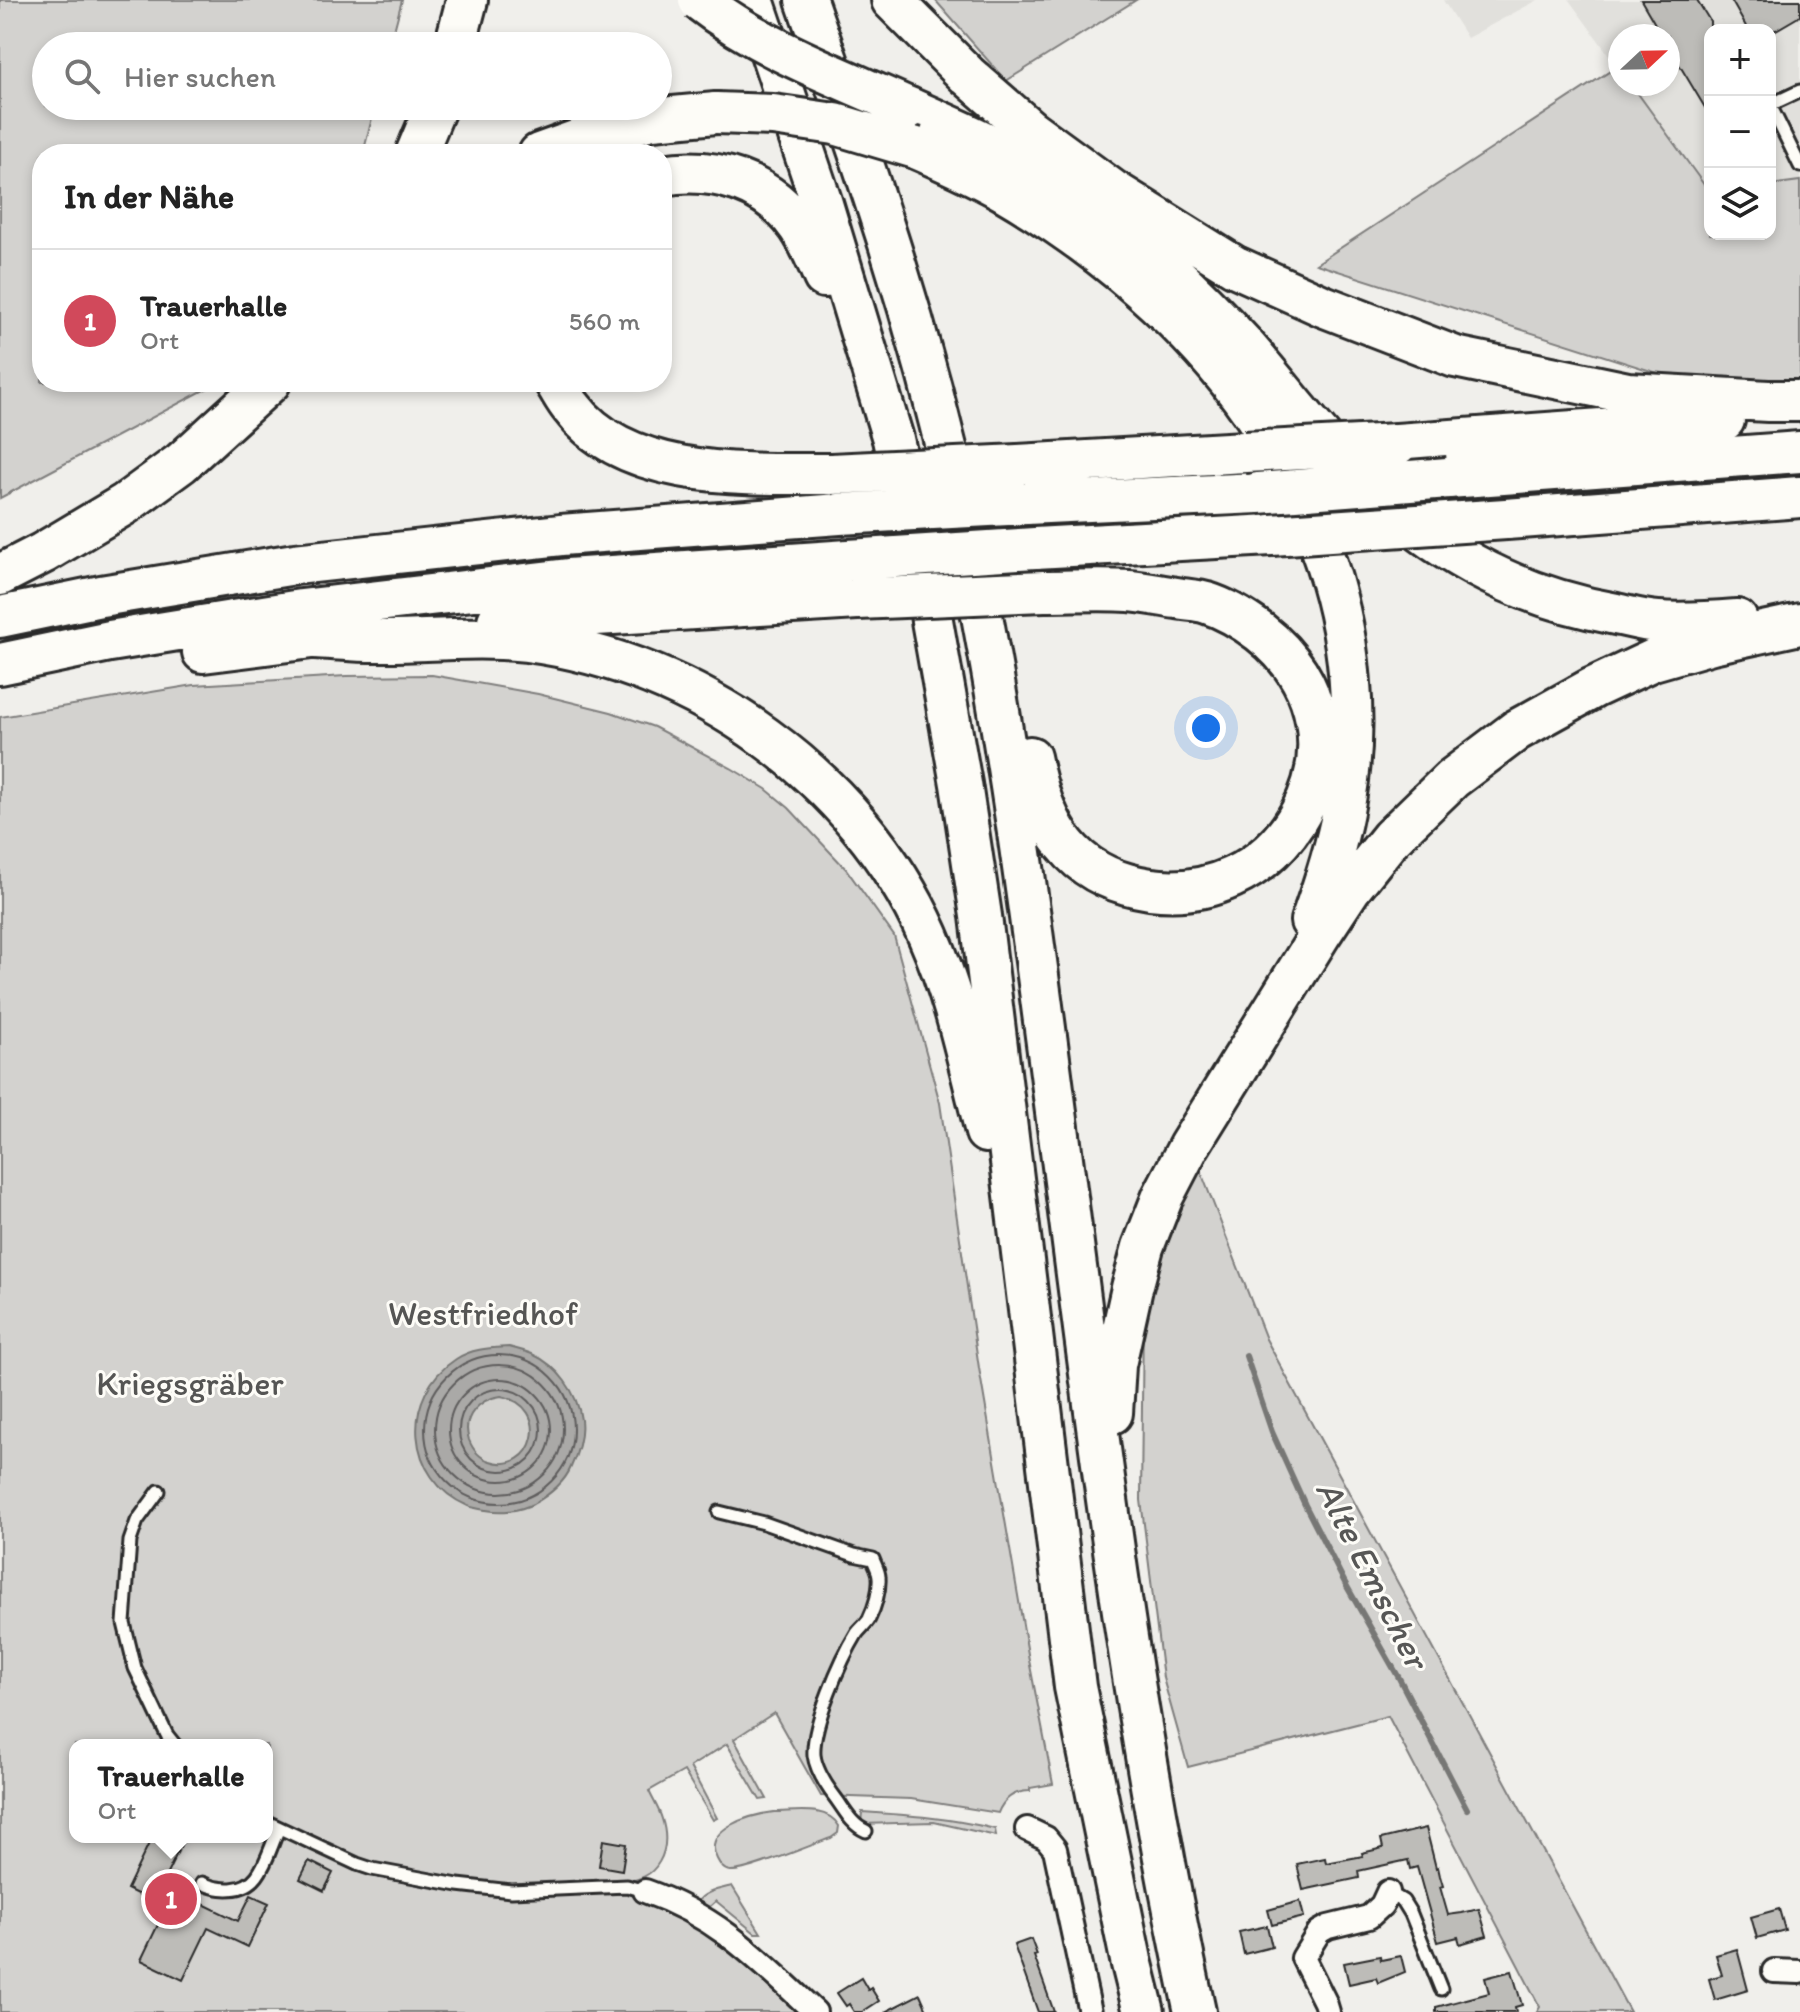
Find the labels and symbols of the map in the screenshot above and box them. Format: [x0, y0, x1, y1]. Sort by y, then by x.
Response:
north arrow [1608, 24, 1680, 96]
your location [1186, 708, 1226, 748]
park label: Westfriedhof [388, 1293, 578, 1334]
park label: Kriegsgräber [96, 1363, 284, 1404]
water label: Alte Emscher [1307, 1473, 1440, 1679]
pin: 1 [145, 1869, 197, 1929]

